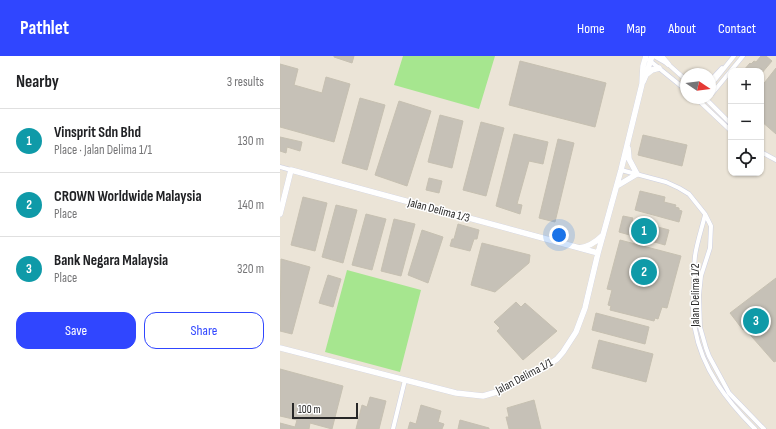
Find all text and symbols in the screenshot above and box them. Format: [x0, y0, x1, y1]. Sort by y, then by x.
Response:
text: Pathlet [20, 17, 69, 40]
text: Home [577, 20, 605, 37]
text: Map [627, 20, 646, 37]
text: About [668, 20, 696, 37]
text: Contact [718, 20, 756, 37]
north arrow [680, 68, 716, 104]
map controls [728, 68, 764, 176]
button: + [728, 68, 764, 104]
text: Nearby [16, 72, 59, 92]
text: 3 results [227, 74, 264, 90]
button: − [728, 104, 764, 140]
text: Vinsprit Sdn Bhd [54, 123, 141, 142]
text: 1 [26, 133, 32, 149]
text: 130 m [238, 133, 264, 149]
button: locate [728, 140, 764, 176]
text: Place · Jalan Delima 1/1 [54, 142, 152, 158]
text: CROWN Worldwide Malaysia [54, 187, 202, 206]
street label: Jalan Delima 1/3 [405, 195, 472, 226]
text: 2 [26, 197, 32, 213]
text: 140 m [238, 197, 264, 213]
text: Place [54, 206, 77, 222]
pin: 1 [631, 216, 657, 246]
your location [549, 225, 569, 245]
text: Bank Negara Malaysia [54, 251, 168, 270]
pin: 2 [631, 257, 657, 287]
text: 3 [26, 261, 32, 277]
text: 320 m [237, 261, 264, 277]
street label: Jalan Delima 1/2 [688, 263, 703, 328]
text: Place [54, 270, 77, 286]
pin: 3 [743, 306, 769, 336]
button: Save [16, 312, 136, 349]
button: Share [144, 312, 264, 349]
street label: Jalan Delima 1/1 [492, 355, 556, 398]
scale bar [292, 401, 358, 420]
text: 100 m [298, 403, 320, 416]

